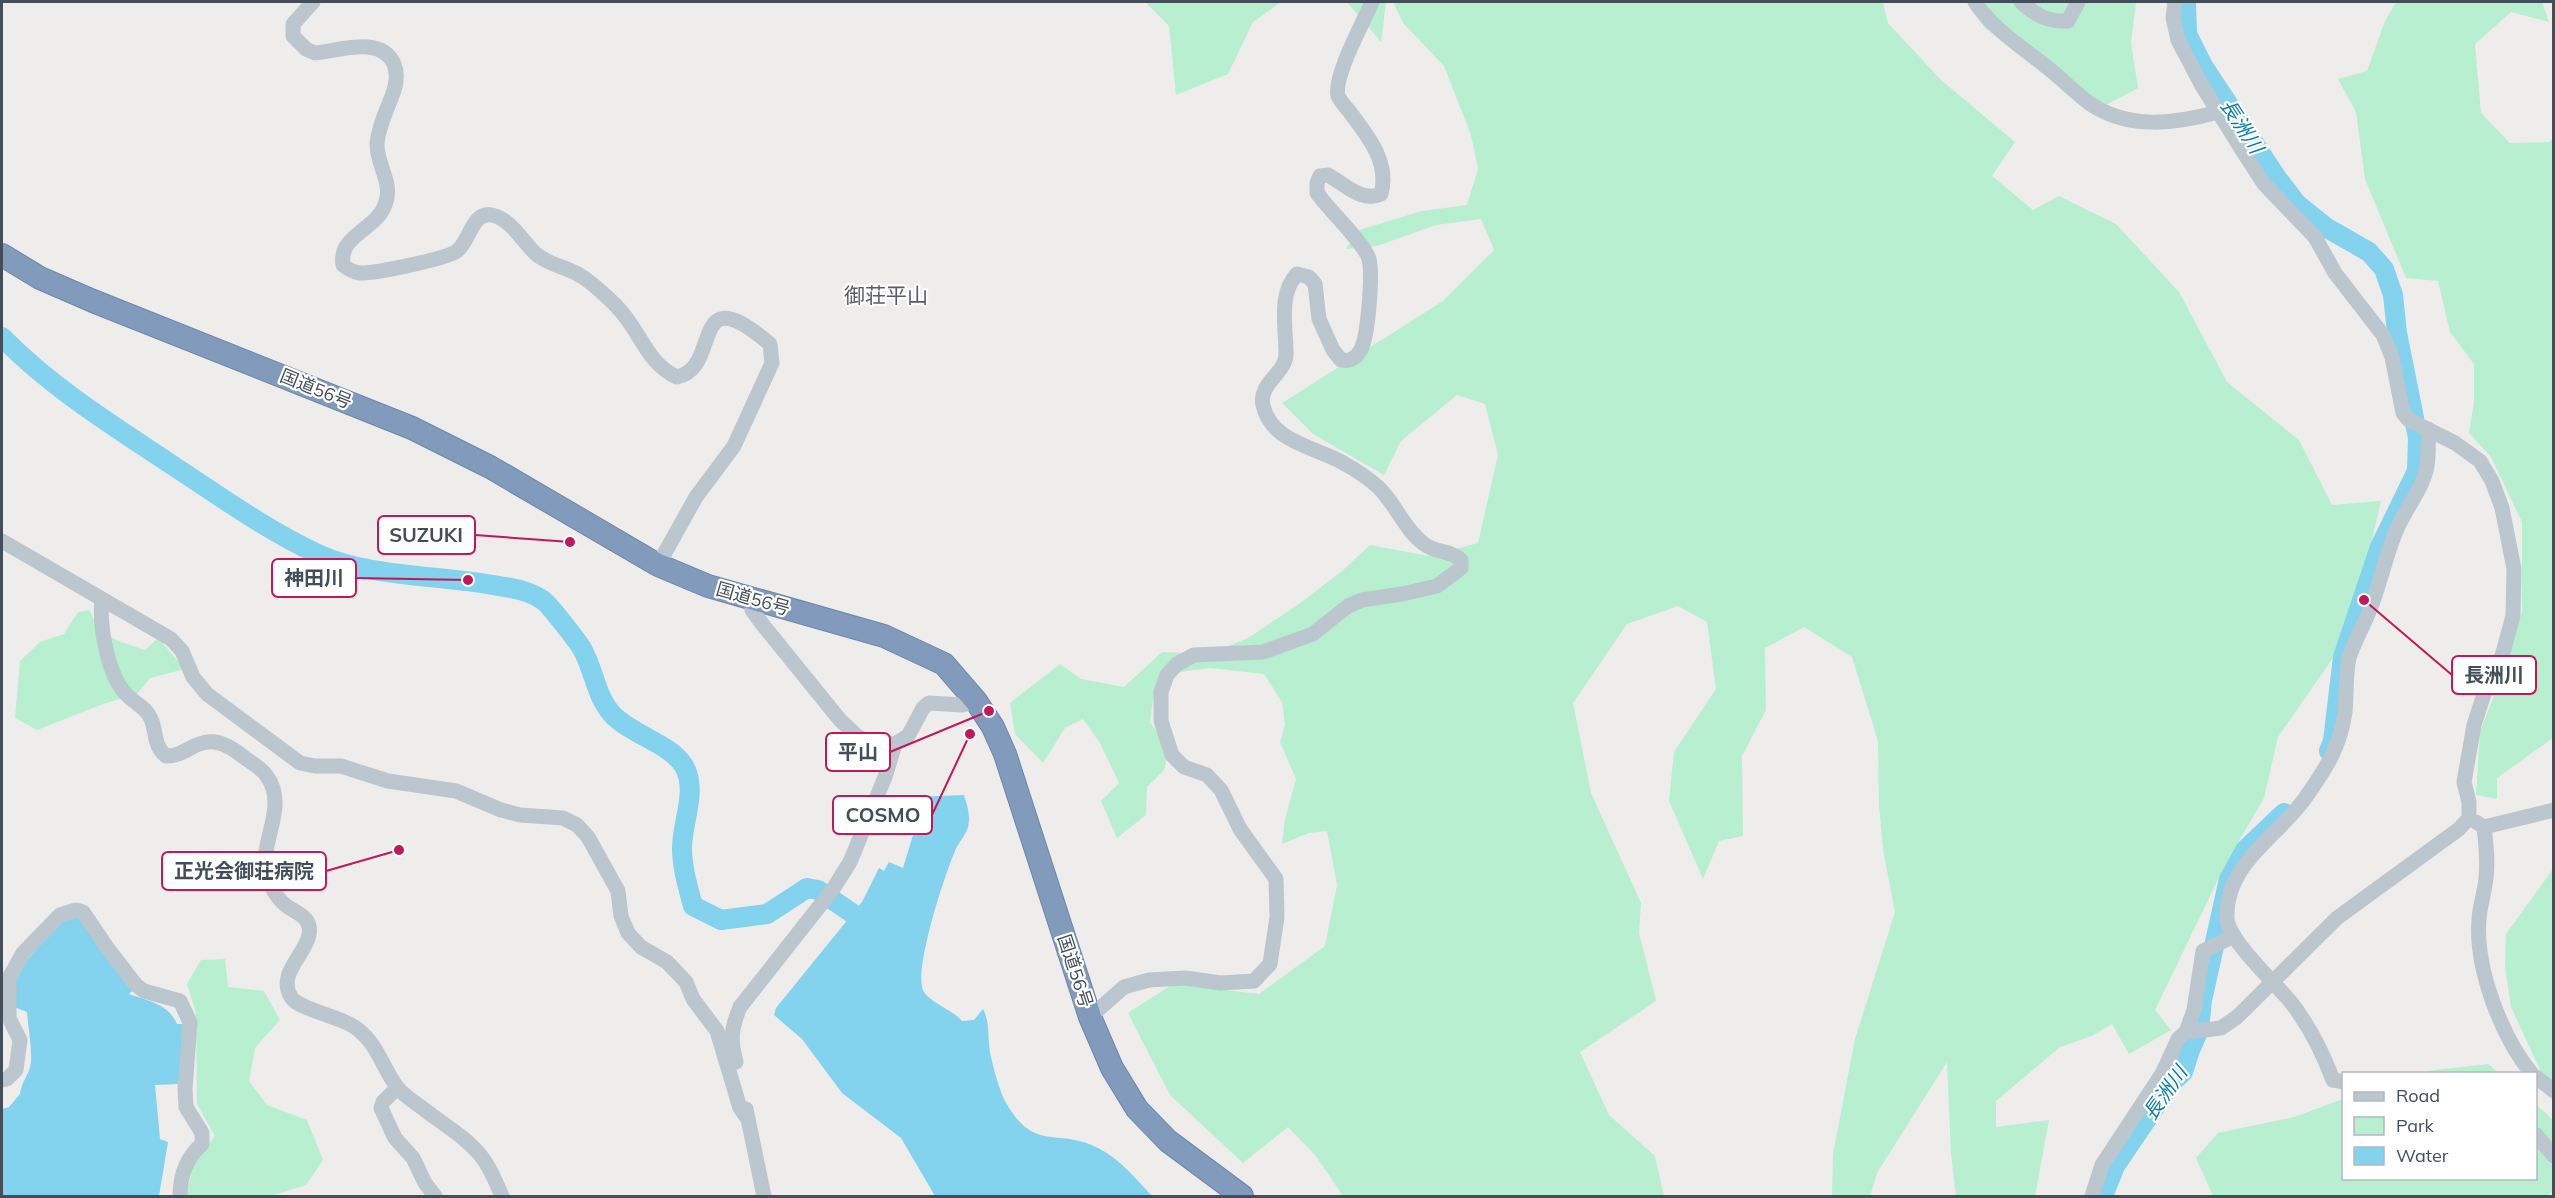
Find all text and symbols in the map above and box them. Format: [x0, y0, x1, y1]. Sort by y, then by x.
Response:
water label: 長洲川 [2216, 94, 2270, 159]
district label: 御荘平山 [844, 282, 928, 308]
street label: 国道56号 [277, 364, 356, 413]
callout: SUZUKI [378, 516, 475, 554]
text: SUZUKI [389, 522, 463, 547]
callout: 神田川 [272, 559, 356, 597]
text: 神田川 [284, 565, 344, 590]
street label: 国道56号 [714, 577, 793, 620]
callout: 長洲川 [2452, 656, 2536, 694]
text: 長洲川 [2464, 662, 2524, 687]
callout: 平山 [826, 733, 890, 771]
text: 平山 [838, 739, 878, 764]
callout: COSMO [833, 796, 932, 834]
text: COSMO [845, 802, 921, 827]
callout: 正光会御荘病院 [162, 852, 326, 890]
text: 正光会御荘病院 [174, 858, 314, 883]
street label: 国道56号 [1053, 931, 1098, 1010]
water label: 長洲川 [2137, 1059, 2193, 1124]
legend [2342, 1072, 2537, 1180]
text: Road [2396, 1084, 2440, 1107]
text: Park [2396, 1114, 2435, 1137]
text: Water [2396, 1144, 2449, 1167]

